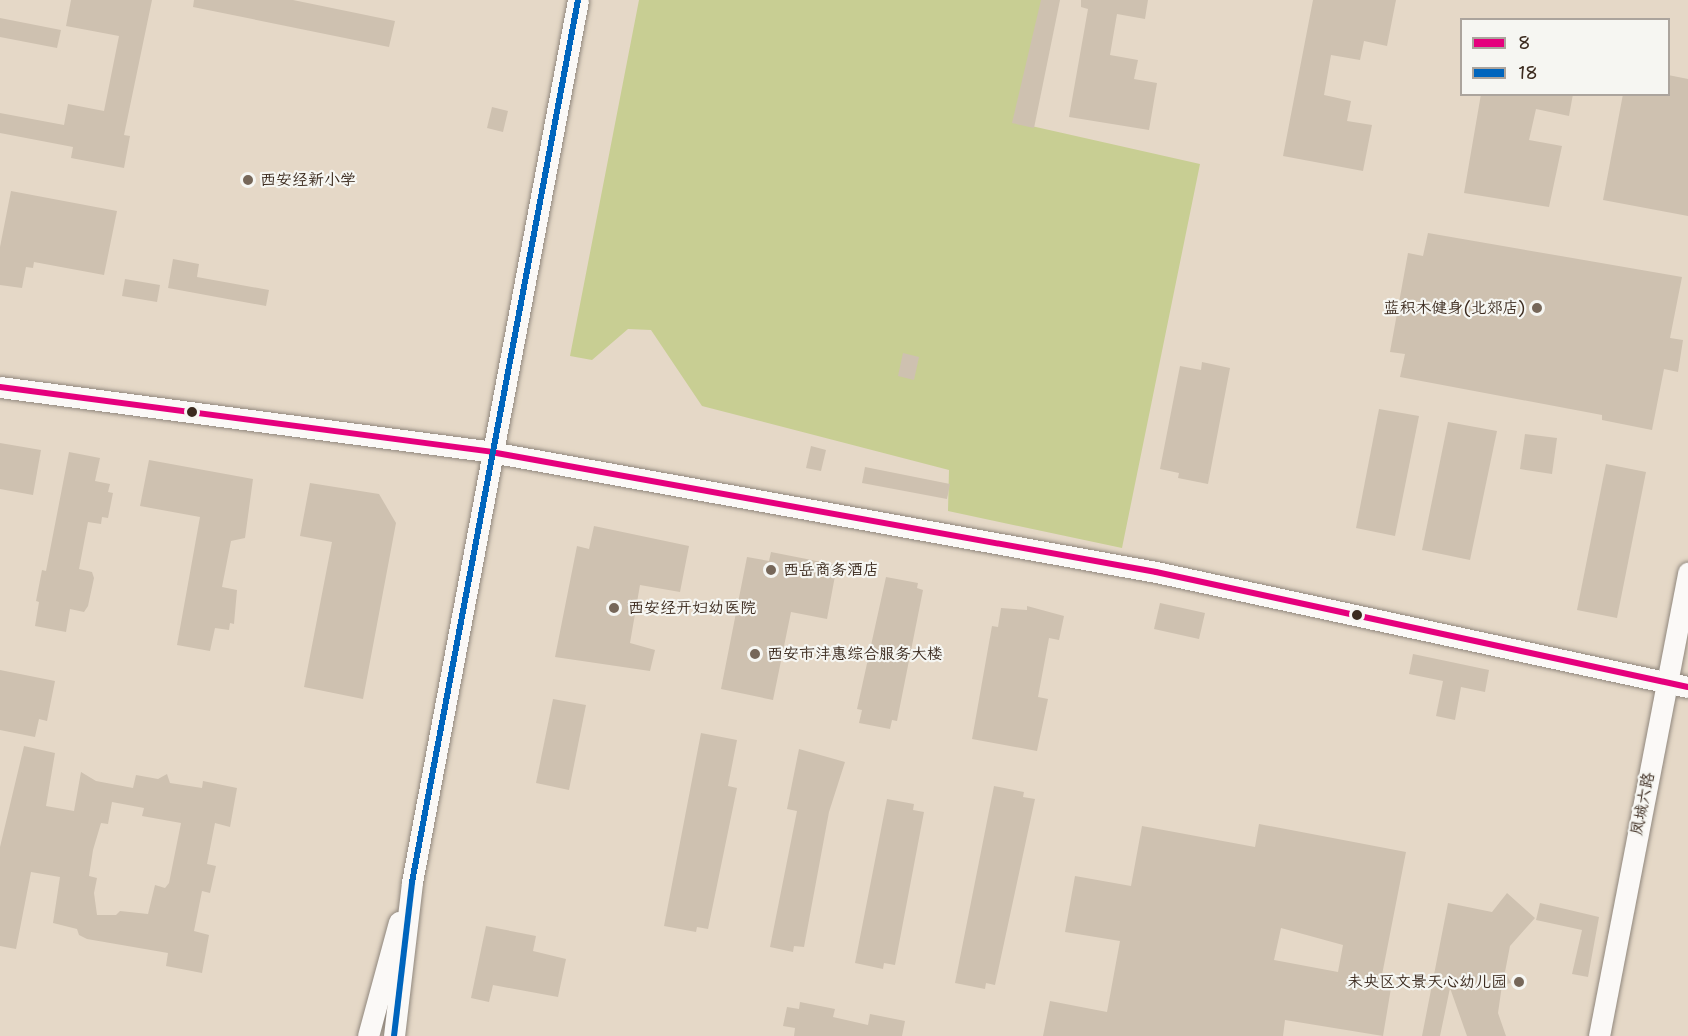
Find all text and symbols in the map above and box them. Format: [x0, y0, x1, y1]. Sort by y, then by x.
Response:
legend [1460, 18, 1670, 96]
text: 8 [1518, 31, 1531, 55]
text: 18 [1518, 61, 1538, 85]
place label: 西安经新小学 [260, 170, 356, 190]
marker: 西安经新小学 [241, 173, 255, 187]
place label: 蓝积木健身(北郊店) [1383, 298, 1525, 318]
marker: 蓝积木健身(北郊店) [1530, 301, 1544, 315]
unlabelled marker [186, 406, 198, 418]
place label: 西岳商务酒店 [783, 560, 879, 580]
marker: 西岳商务酒店 [764, 563, 778, 577]
place label: 西安经开妇幼医院 [628, 598, 756, 618]
marker: 西安经开妇幼医院 [605, 599, 623, 617]
unlabelled marker [1351, 609, 1363, 621]
place label: 西安市沣惠综合服务大楼 [767, 644, 943, 664]
marker: 西安市沣惠综合服务大楼 [748, 647, 762, 661]
street label: 凤城六路 [1627, 771, 1659, 837]
place label: 未央区文景天心幼儿园 [1347, 972, 1507, 992]
marker: 未央区文景天心幼儿园 [1512, 975, 1526, 989]

